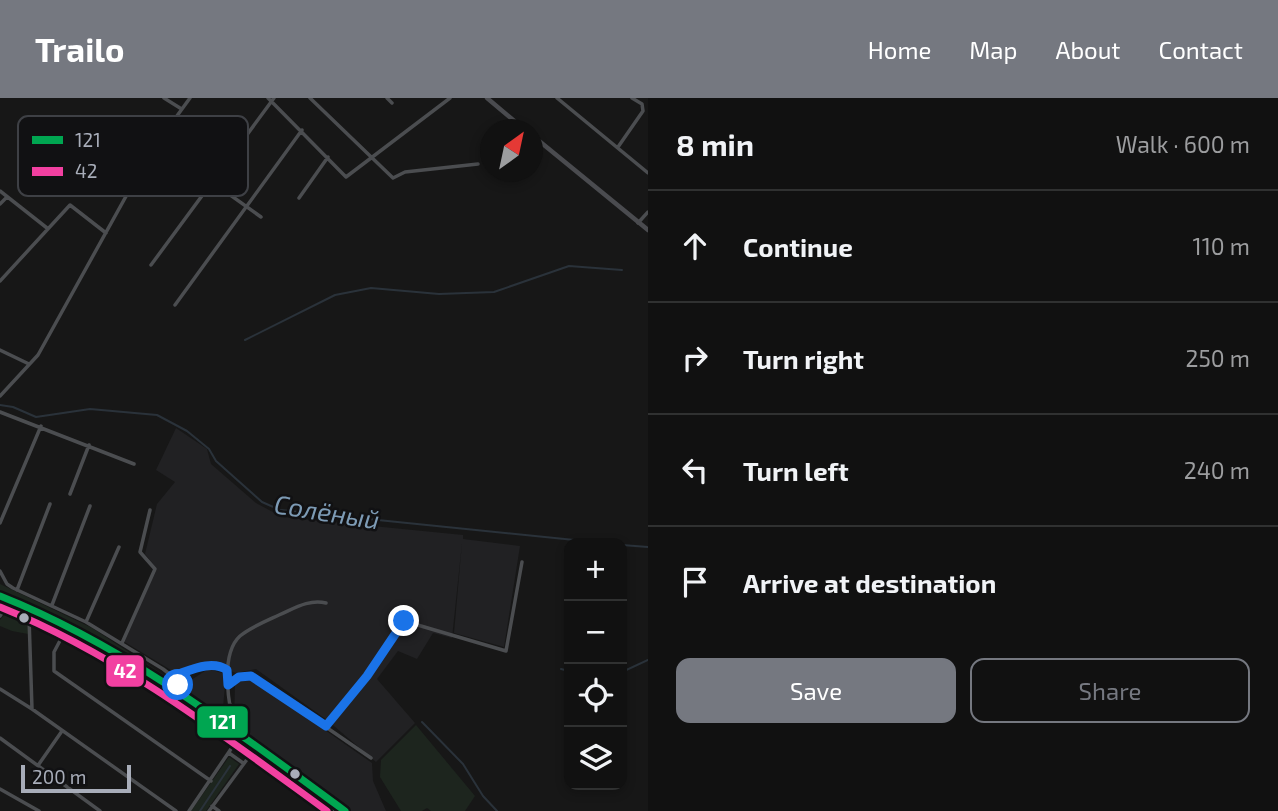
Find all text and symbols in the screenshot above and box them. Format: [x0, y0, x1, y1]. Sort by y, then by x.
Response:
text: Trailo [35, 29, 125, 69]
text: Home [868, 35, 931, 64]
text: Map [969, 35, 1017, 64]
text: About [1055, 35, 1121, 64]
text: Contact [1159, 35, 1243, 64]
legend [18, 116, 248, 196]
north arrow [480, 119, 543, 182]
text: 8 min [676, 126, 754, 162]
text: 121 [75, 128, 101, 151]
text: Walk · 600 m [1116, 130, 1250, 158]
text: 42 [75, 159, 97, 182]
icon: ahead [676, 227, 714, 265]
text: Continue [743, 231, 853, 262]
text: 110 m [1193, 232, 1250, 260]
icon: right [676, 339, 714, 377]
text: Turn right [743, 343, 864, 374]
text: 250 m [1186, 344, 1250, 372]
icon: left [676, 451, 714, 489]
text: Turn left [743, 455, 849, 486]
text: 240 m [1184, 456, 1250, 484]
water label: Солёный [272, 487, 382, 535]
map controls [564, 538, 627, 790]
button: + [564, 538, 627, 601]
icon: arrive [676, 563, 714, 601]
text: Arrive at destination [743, 567, 996, 598]
button: − [564, 601, 627, 664]
route end [388, 605, 419, 636]
unlabelled marker [17, 611, 31, 625]
line badge: 42 [105, 654, 145, 688]
button: Save [676, 658, 956, 723]
button: Share [970, 658, 1250, 723]
text: 42 [113, 659, 137, 682]
button: locate [564, 664, 627, 727]
route start [162, 669, 193, 700]
line badge: 121 [196, 705, 249, 739]
text: 121 [209, 710, 237, 733]
button: layers [564, 727, 627, 790]
scale bar [21, 762, 131, 794]
text: 200 m [32, 765, 86, 788]
unlabelled marker [288, 767, 302, 781]

